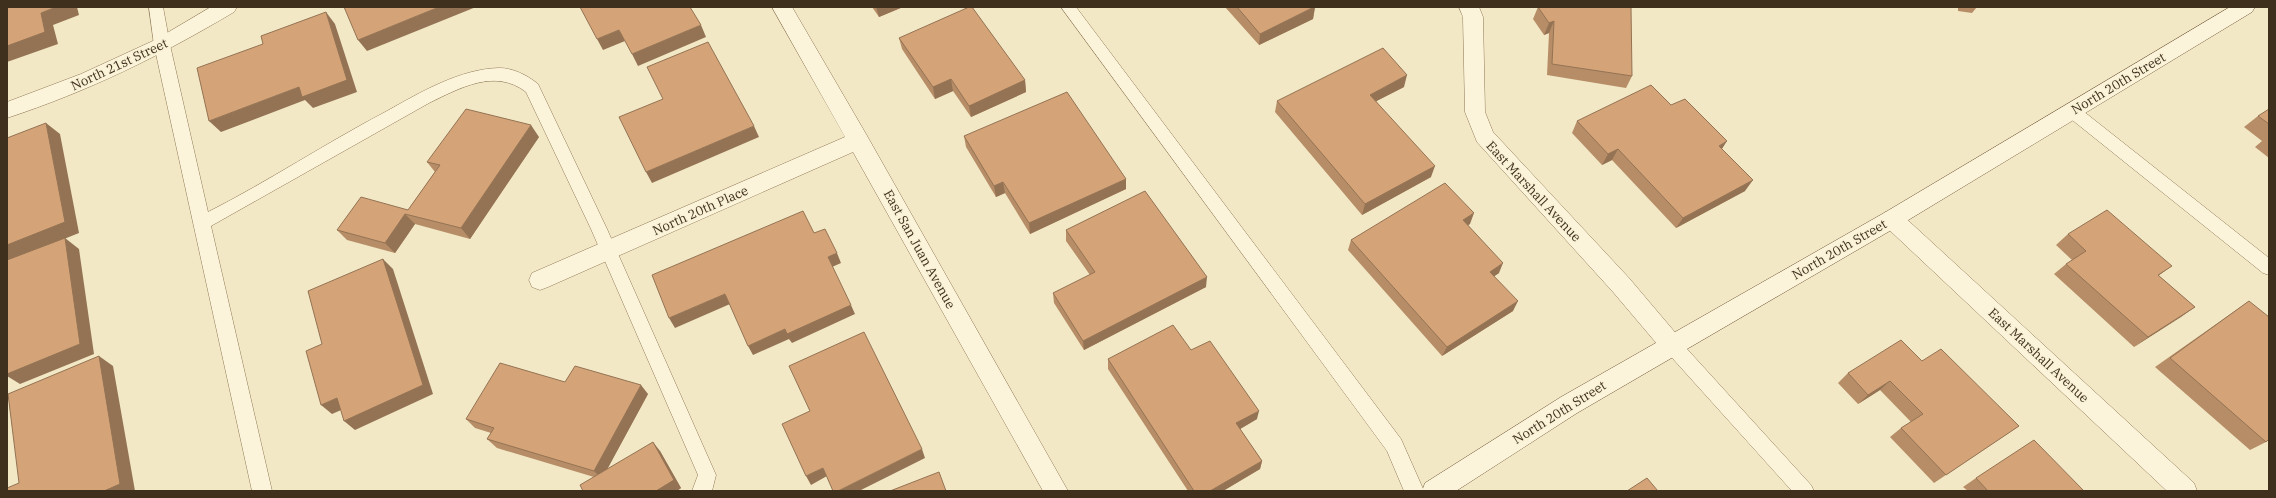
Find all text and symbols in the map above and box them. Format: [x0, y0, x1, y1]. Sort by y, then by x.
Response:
street label: North 21st Street [68, 34, 171, 94]
street label: North 20th Street [2068, 48, 2169, 118]
street label: East Marshall Avenue [1483, 137, 1585, 245]
street label: North 20th Place [650, 182, 751, 239]
street label: East San Juan Avenue [880, 187, 959, 312]
street label: North 20th Street [1789, 215, 1890, 284]
street label: East Marshall Avenue [1985, 304, 2093, 406]
street label: North 20th Street [1509, 377, 1609, 448]

